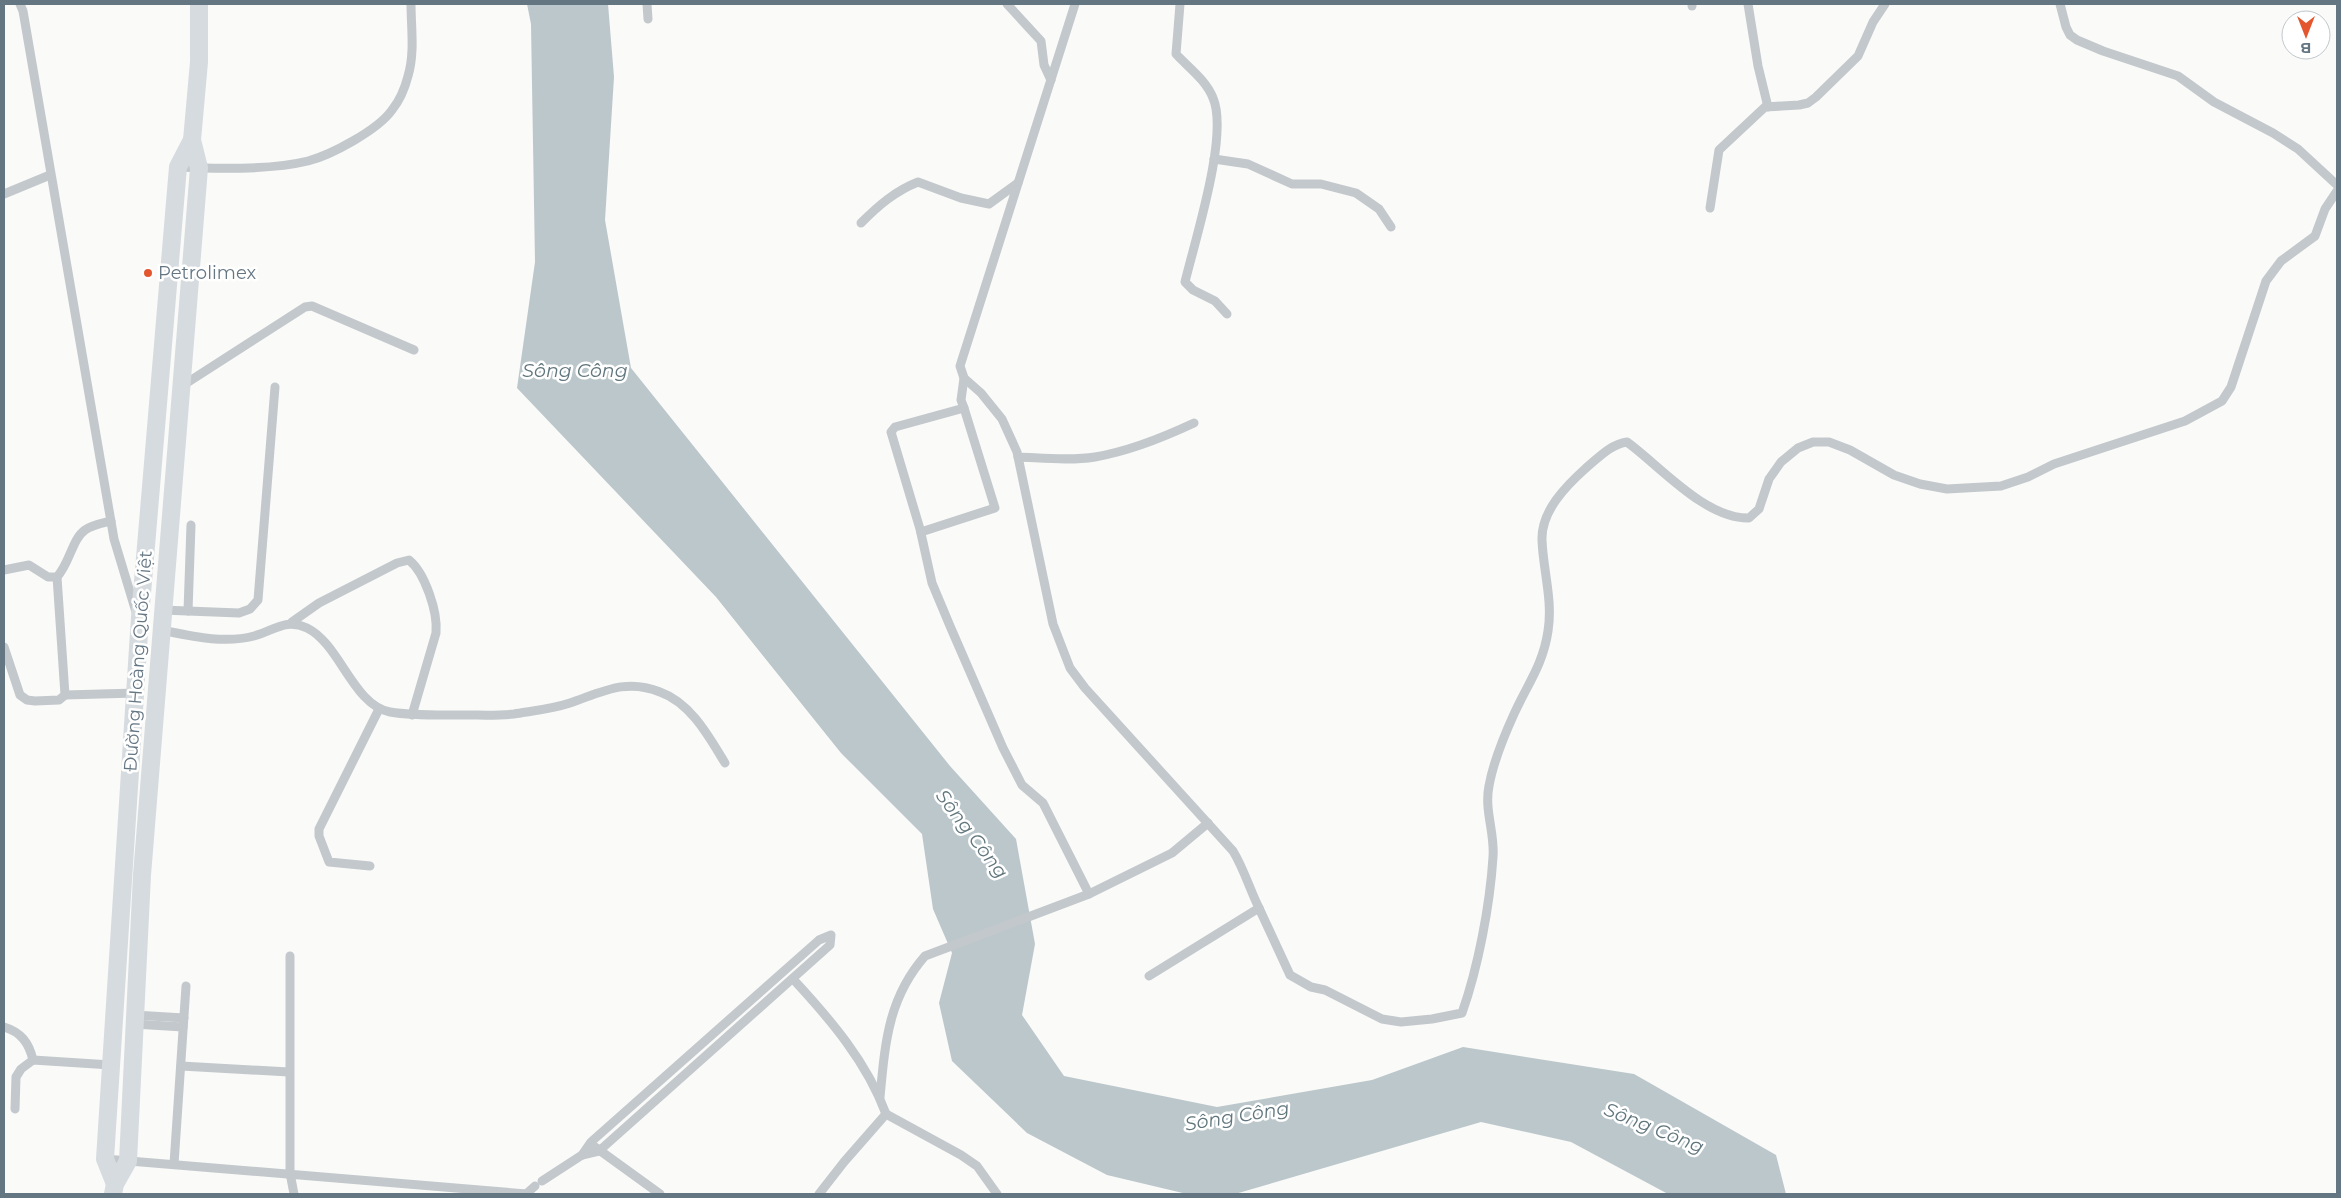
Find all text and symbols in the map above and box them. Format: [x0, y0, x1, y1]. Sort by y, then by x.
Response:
north arrow [2281, 10, 2331, 60]
text: B [2300, 39, 2311, 57]
place label: Petrolimex [158, 262, 257, 284]
marker: Petrolimex [142, 267, 154, 279]
water label: Sông Công [522, 359, 628, 382]
street label: Đường Hoàng Quốc Việt [119, 550, 157, 772]
water label: Sông Công [931, 785, 1013, 883]
water label: Sông Công [1183, 1096, 1291, 1136]
water label: Sông Công [1601, 1098, 1707, 1158]

